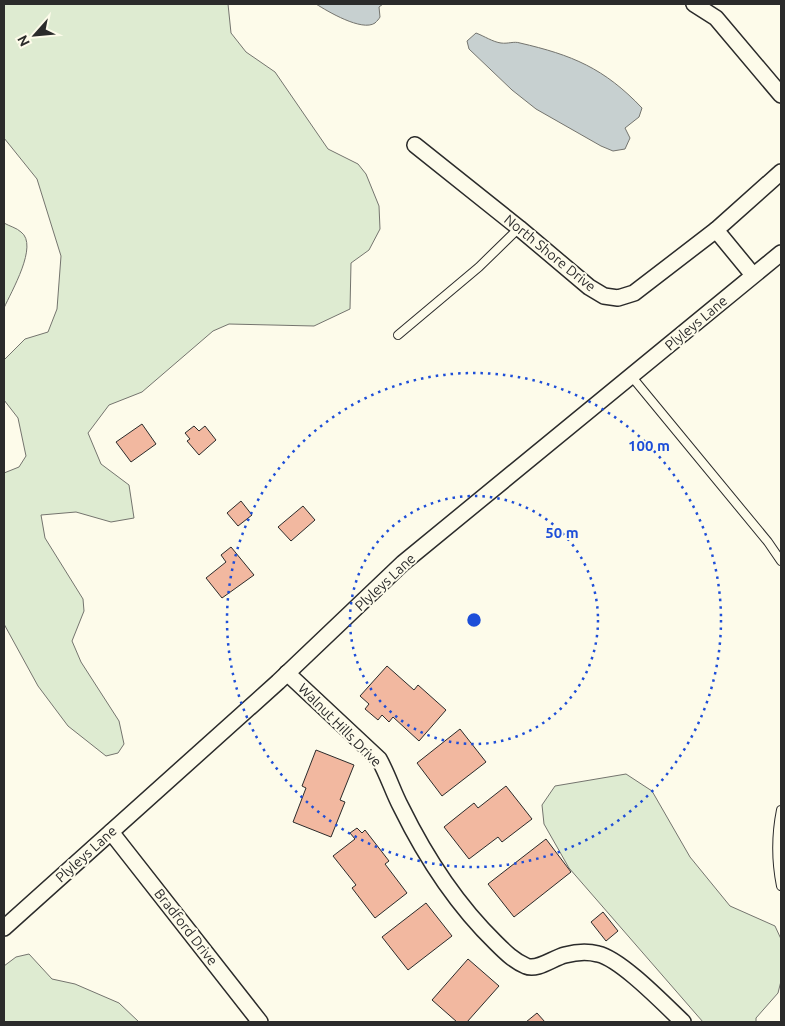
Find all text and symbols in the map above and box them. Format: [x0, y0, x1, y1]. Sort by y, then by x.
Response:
north arrow [10, 10, 60, 60]
text: N [14, 33, 33, 49]
street label: North Shore Drive [501, 211, 599, 295]
street label: Plyleys Lane [662, 292, 730, 354]
text: 100 m [628, 437, 670, 454]
text: 50 m [545, 524, 579, 541]
street label: Plyleys Lane [352, 550, 418, 614]
centre of rings [465, 611, 483, 629]
street label: Walnut Hills Drive [295, 680, 385, 770]
street label: Plyleys Lane [52, 823, 120, 885]
street label: Bradford Drive [151, 885, 221, 969]

